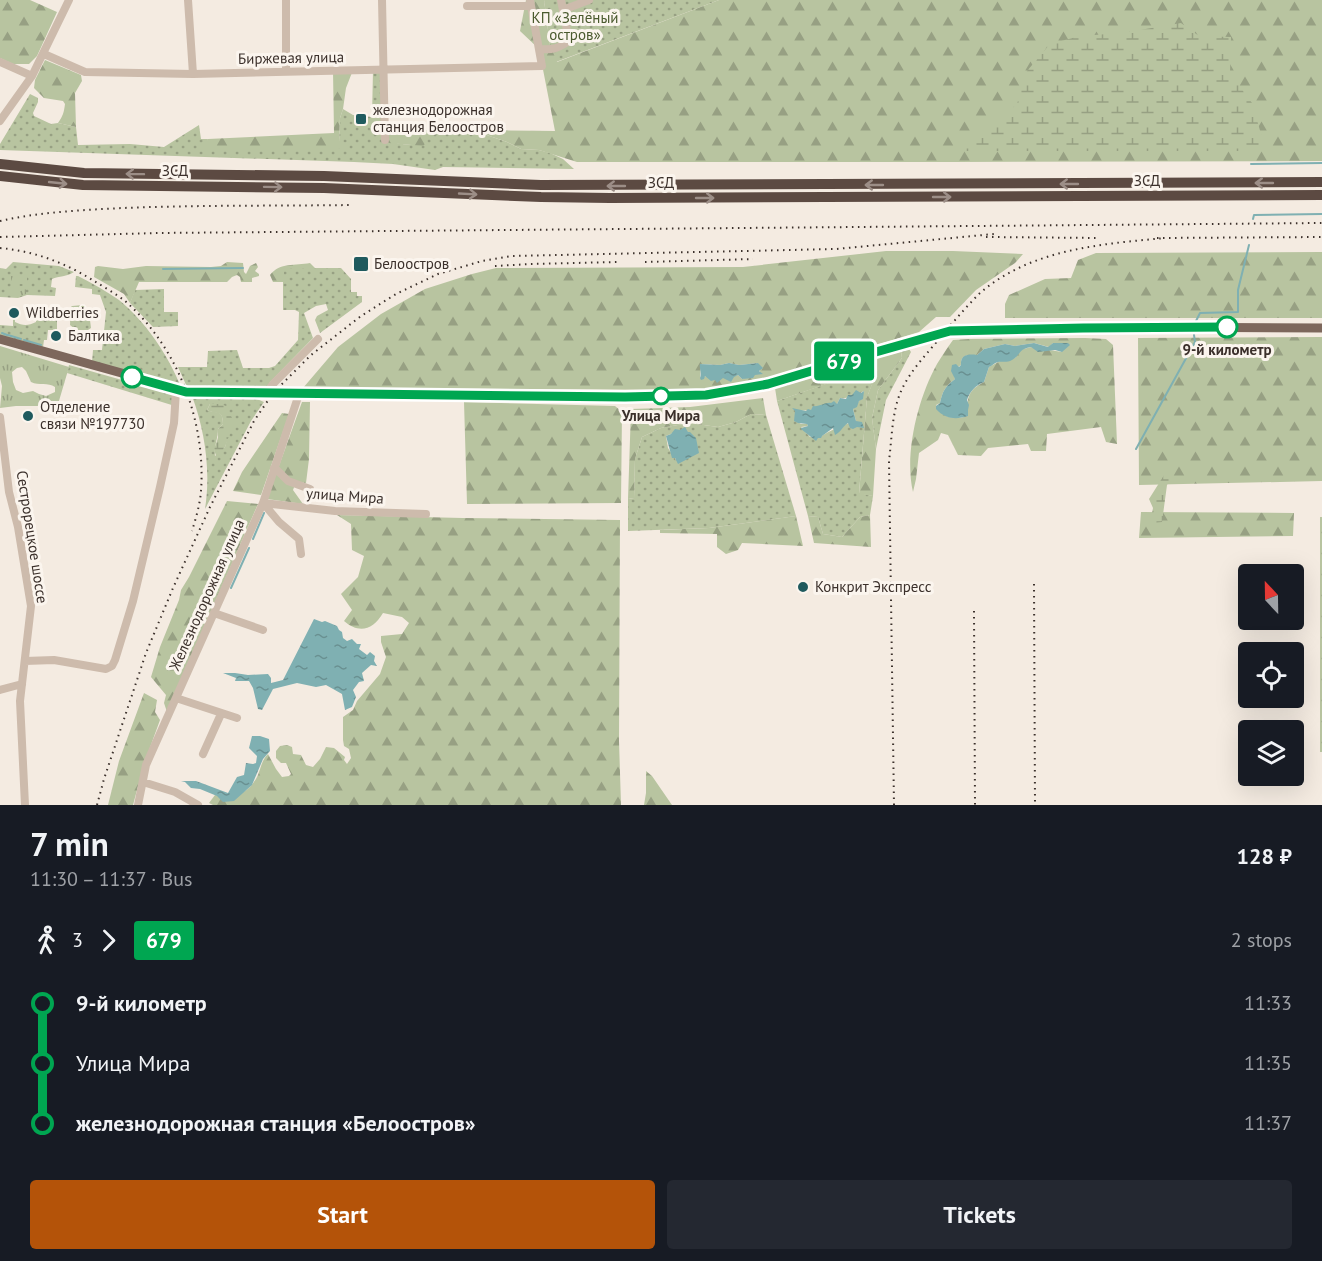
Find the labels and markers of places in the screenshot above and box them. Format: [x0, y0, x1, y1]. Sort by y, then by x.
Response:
place label: железнодорожная станция Белоостров [373, 100, 504, 136]
marker: железнодорожная станция Белоостров [354, 112, 368, 126]
place label: Белоостров [374, 254, 449, 273]
marker: Белоостров [352, 255, 370, 273]
place label: Wildberries [26, 303, 99, 322]
marker: Wildberries [7, 306, 21, 320]
marker: 9-й километр [1216, 316, 1238, 338]
place label: Балтика [68, 326, 120, 345]
marker: Балтика [49, 329, 63, 343]
place label: 9-й километр [1182, 340, 1272, 359]
unlabelled marker [121, 366, 143, 388]
marker: Улица Мира [652, 387, 670, 405]
place label: Отделение связи №197730 [40, 397, 145, 433]
place label: Улица Мира [621, 406, 700, 425]
marker: Отделение связи №197730 [21, 409, 35, 423]
place label: Конкрит Экспресс [815, 577, 932, 596]
marker: Конкрит Экспресс [796, 580, 810, 594]

